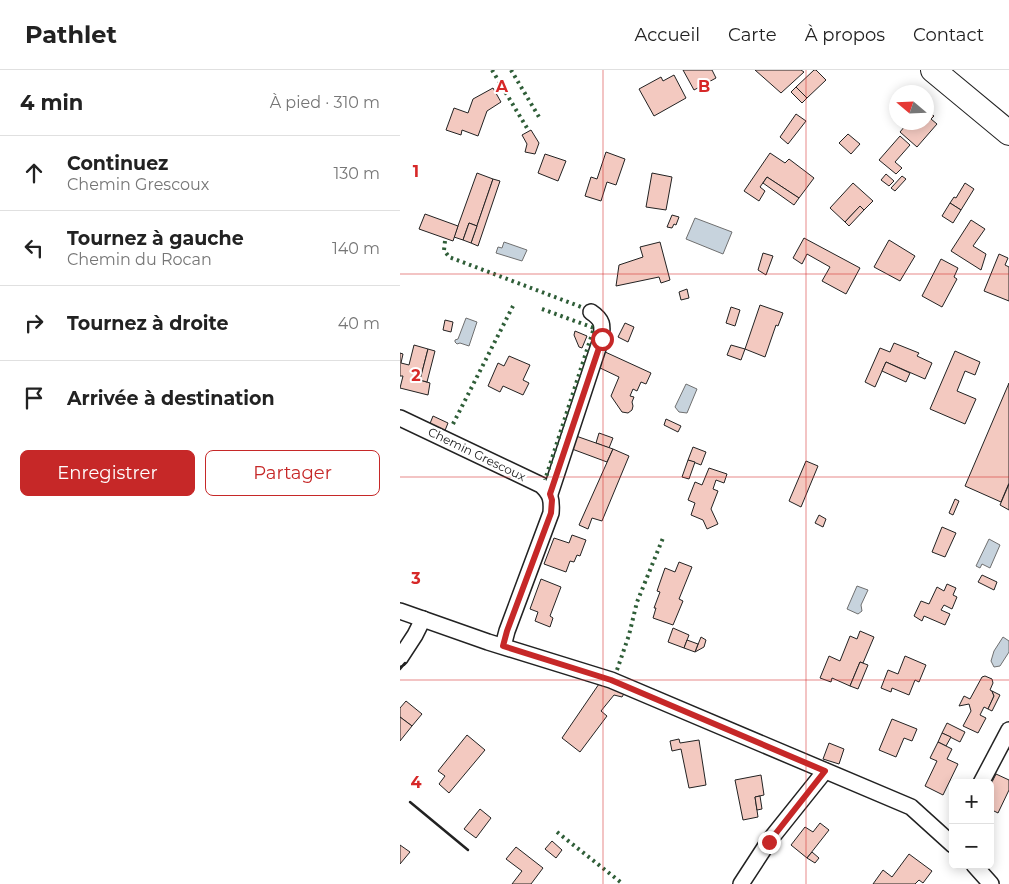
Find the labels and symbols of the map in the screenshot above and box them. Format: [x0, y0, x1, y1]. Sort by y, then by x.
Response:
text: A [495, 77, 509, 96]
text: B [698, 77, 710, 96]
north arrow [889, 85, 934, 130]
text: 1 [413, 162, 419, 181]
route start [591, 328, 614, 351]
text: 2 [411, 366, 421, 385]
street label: Chemin Grescoux [426, 424, 529, 484]
text: 3 [410, 569, 421, 588]
text: 4 [410, 773, 422, 792]
route end [758, 831, 781, 854]

